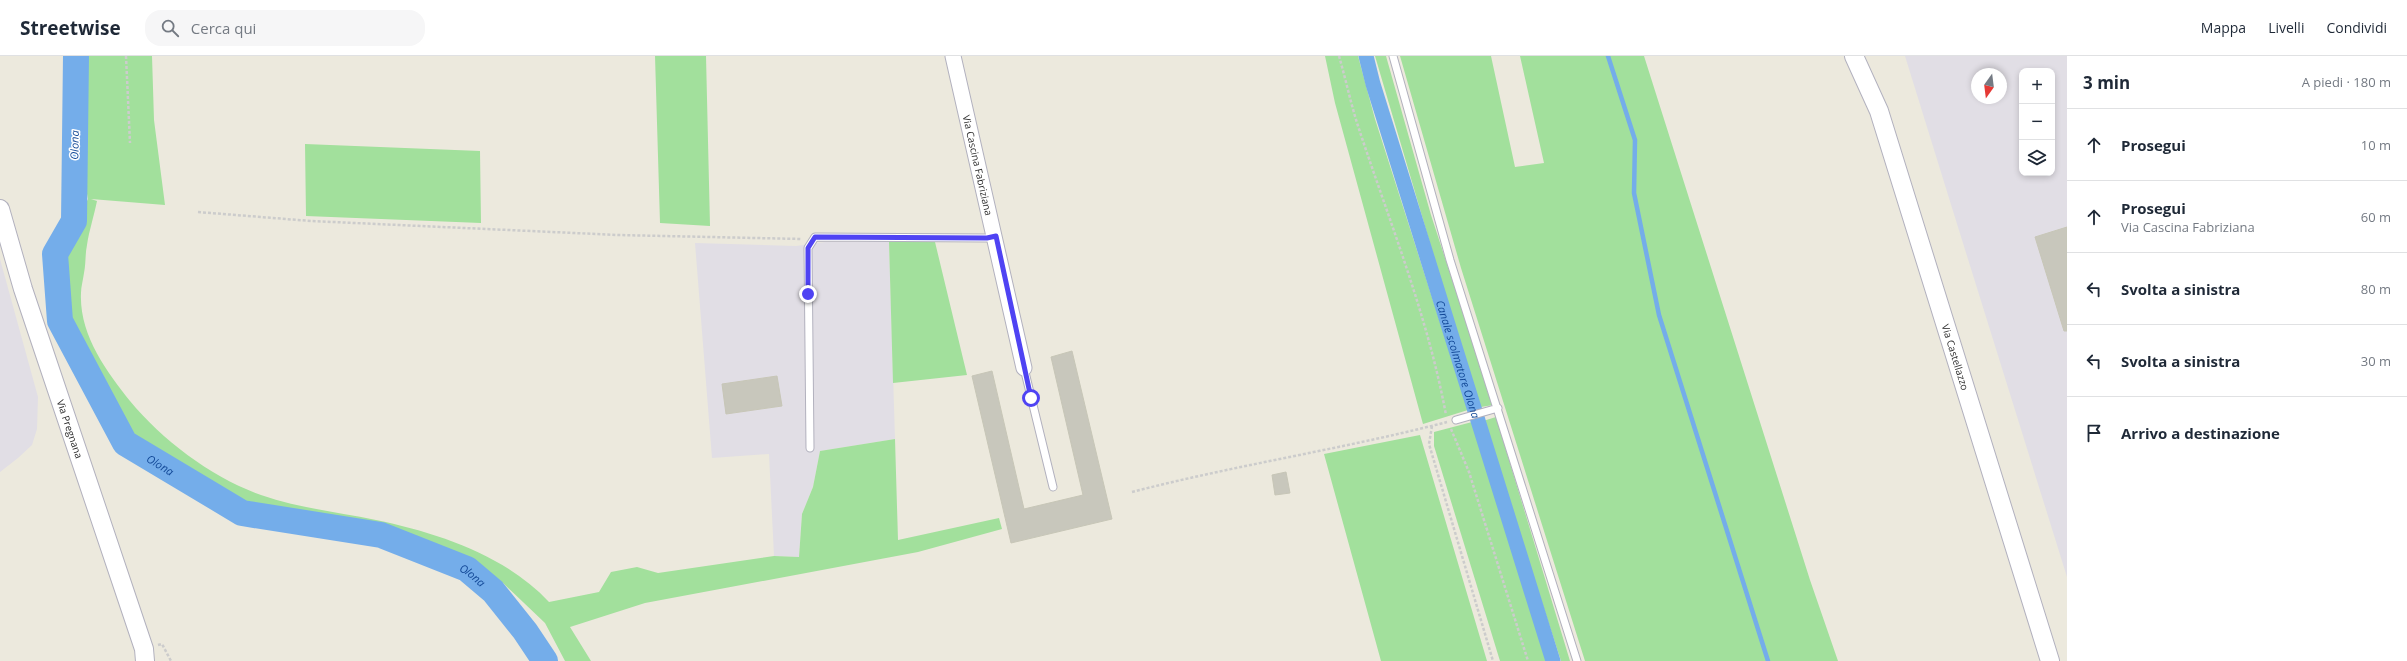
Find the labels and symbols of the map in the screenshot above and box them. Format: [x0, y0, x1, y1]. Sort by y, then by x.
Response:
north arrow [1971, 68, 2007, 104]
street label: Via Cascina Fabriziana [960, 113, 996, 217]
water label: Olona [66, 130, 82, 160]
route end [799, 285, 817, 303]
water label: Canale scolmatore Olona [1433, 298, 1484, 420]
street label: Via Castellazzo [1939, 322, 1972, 392]
route start [1022, 389, 1040, 407]
street label: Via Pregnana [54, 398, 86, 460]
water label: Olona [144, 450, 177, 478]
water label: Olona [458, 560, 489, 589]

